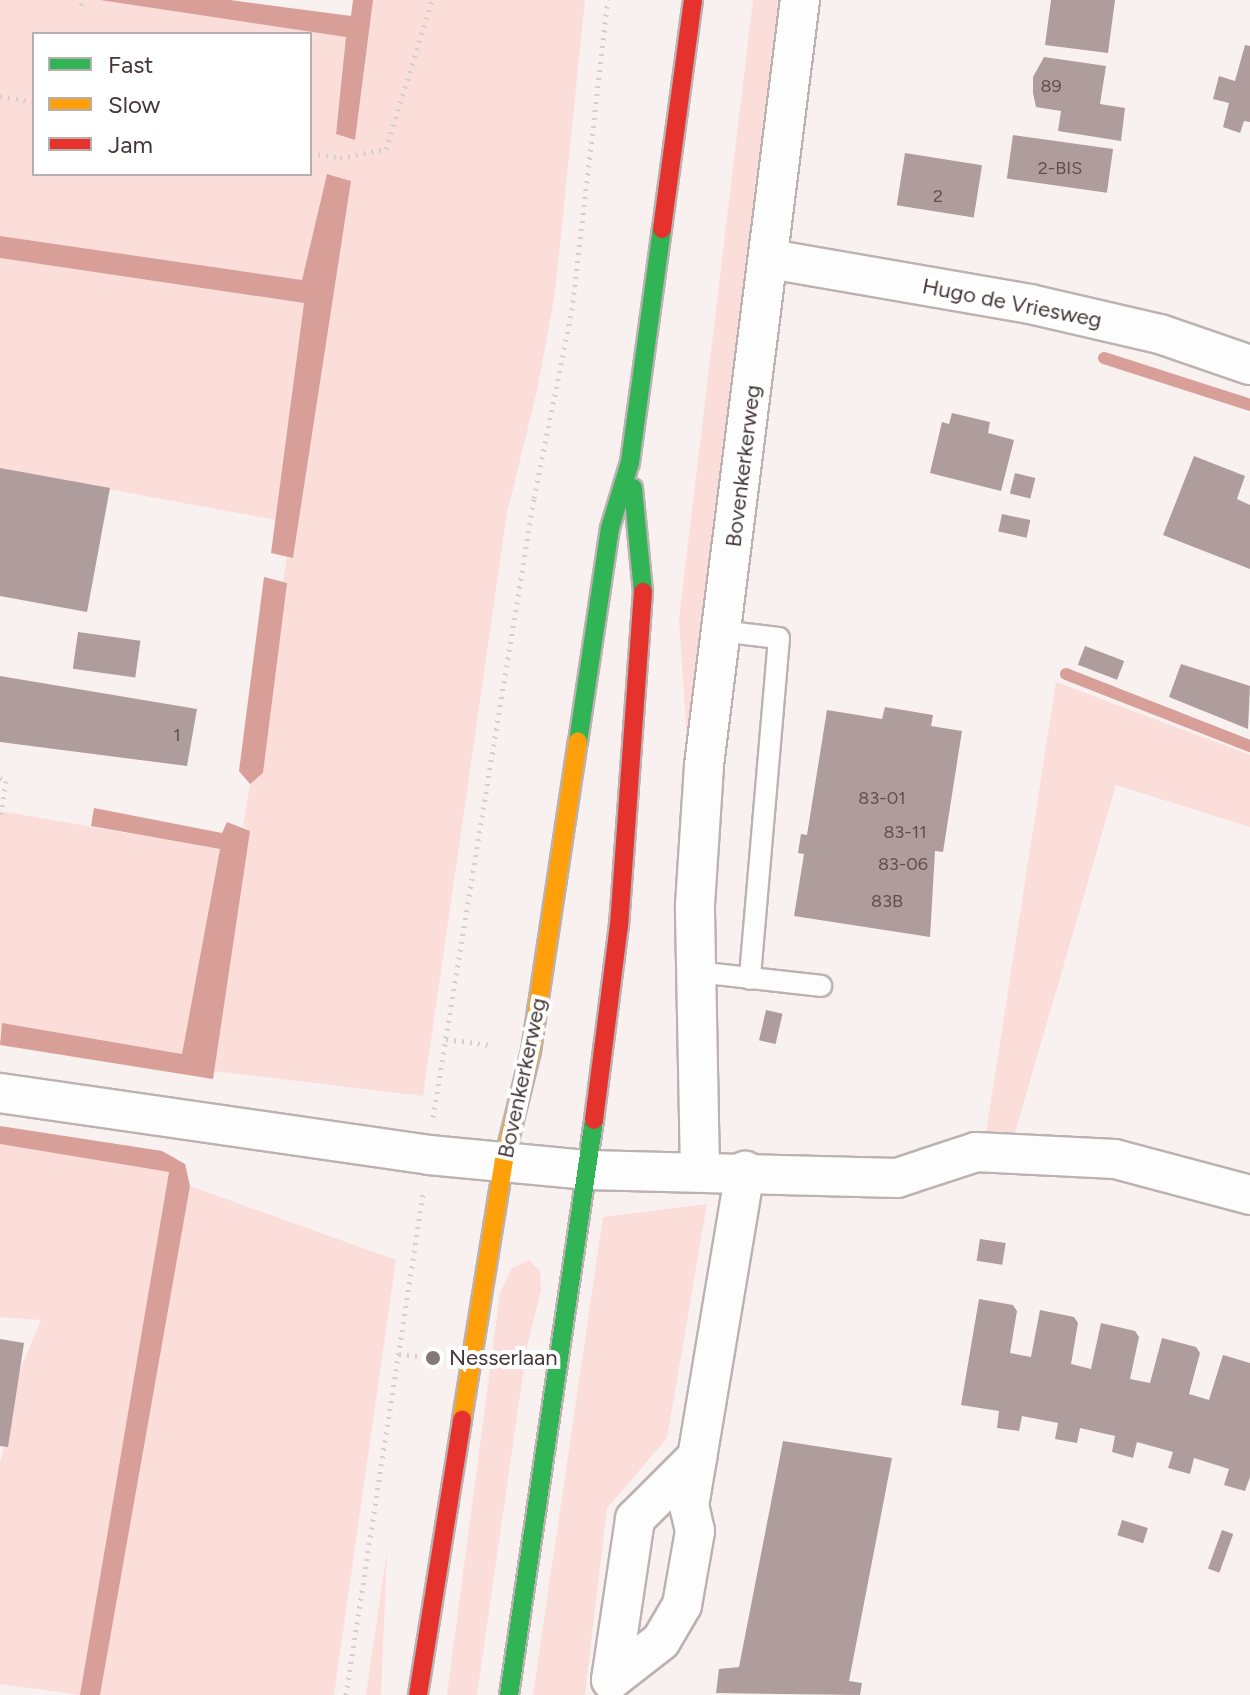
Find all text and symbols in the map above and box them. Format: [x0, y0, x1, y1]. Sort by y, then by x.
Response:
legend [32, 32, 312, 176]
text: Fast [108, 50, 153, 79]
house number: 89 [1040, 75, 1062, 97]
text: Slow [108, 90, 160, 119]
text: Jam [108, 130, 153, 159]
house number: 2-BIS [1038, 157, 1082, 179]
house number: 2 [933, 185, 943, 207]
street label: Hugo de Vriesweg [920, 273, 1104, 333]
street label: Bovenkerkerweg [720, 383, 766, 549]
house number: 1 [173, 724, 181, 746]
house number: 83-01 [858, 787, 906, 809]
house number: 83-11 [883, 821, 927, 843]
house number: 83-06 [878, 853, 928, 875]
house number: 83B [871, 890, 903, 912]
street label: Bovenkerkerweg [492, 996, 552, 1160]
place label: Nesserlaan [449, 1345, 558, 1371]
marker: Nesserlaan [424, 1349, 442, 1367]

